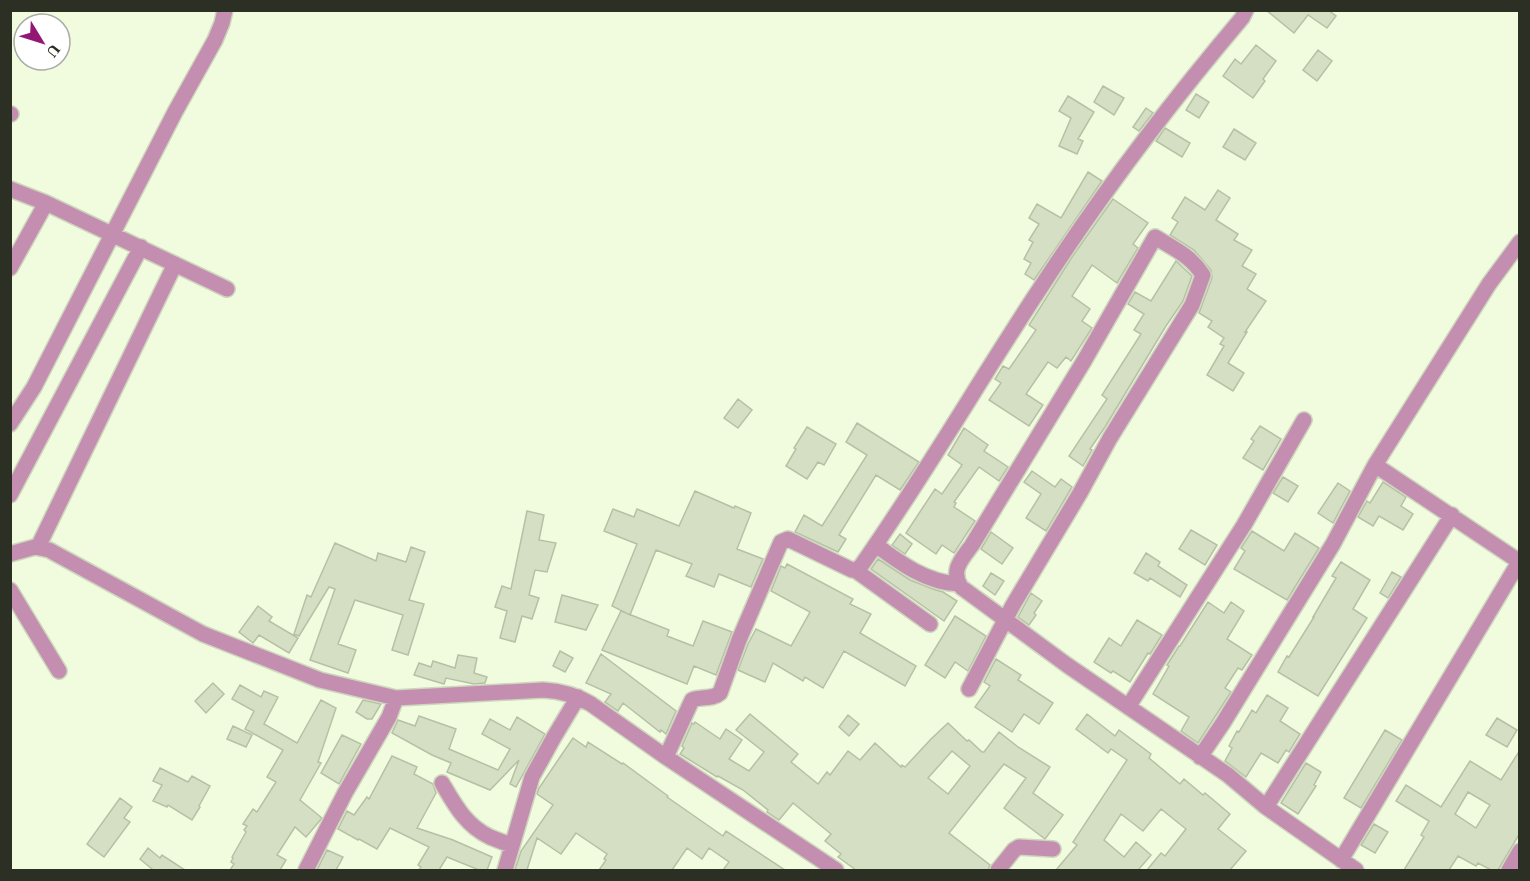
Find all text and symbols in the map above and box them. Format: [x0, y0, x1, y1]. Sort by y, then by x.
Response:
north arrow [12, 12, 72, 72]
text: U [43, 41, 64, 61]

